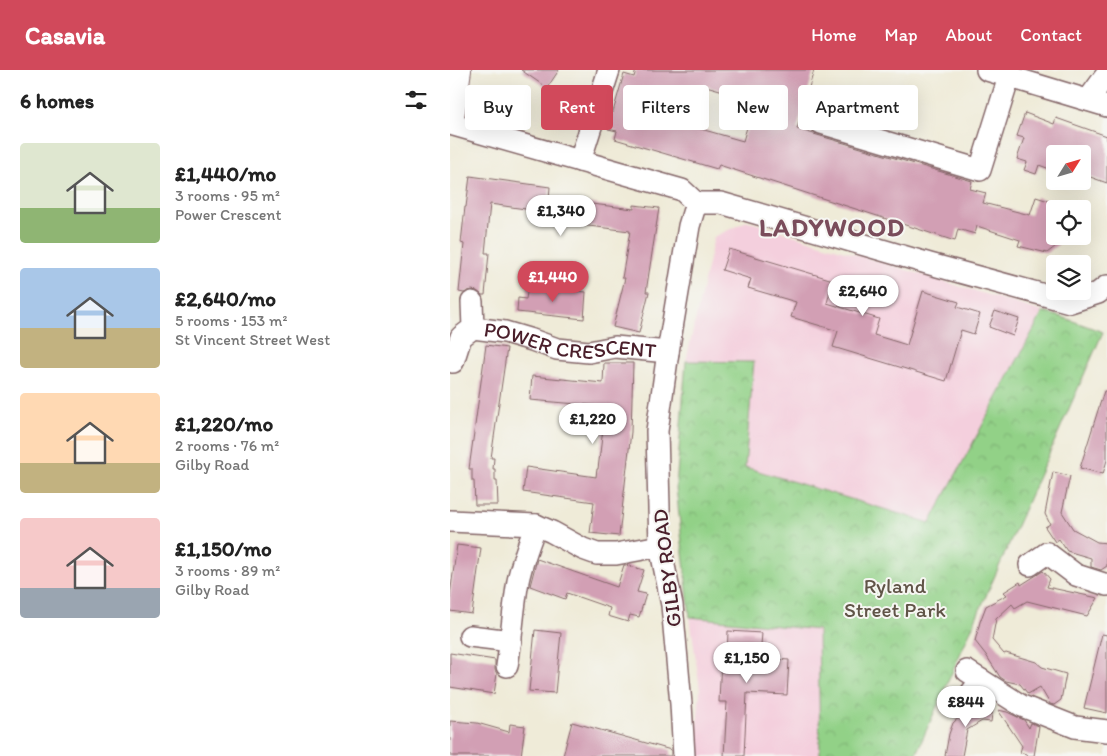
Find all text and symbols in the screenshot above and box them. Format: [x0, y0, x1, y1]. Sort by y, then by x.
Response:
text: Casavia [25, 21, 105, 50]
text: Home [811, 24, 857, 46]
text: Map [885, 24, 918, 46]
text: About [946, 24, 992, 46]
text: Contact [1020, 24, 1082, 46]
chip: Buy [465, 85, 531, 130]
chip: Rent [541, 85, 613, 130]
chip: Filters [623, 85, 709, 130]
chip: New [719, 85, 788, 130]
chip: Apartment [798, 85, 918, 130]
icon: filters [402, 86, 430, 114]
text: 6 homes [20, 88, 94, 113]
north arrow [1046, 145, 1091, 190]
map controls [1046, 145, 1091, 300]
text: £1,440/mo [175, 161, 276, 186]
icon: home [60, 163, 120, 223]
text: 3 rooms · 95 m² [175, 186, 280, 205]
pin: £1,340 [520, 194, 602, 237]
button: locate [1046, 200, 1091, 245]
text: £1,340 [537, 201, 585, 220]
text: Power Crescent [175, 205, 281, 224]
district label: LADYWOOD [759, 211, 905, 243]
button: layers [1046, 255, 1091, 300]
pin: £1,440 [512, 260, 594, 303]
text: £1,440 [529, 267, 577, 286]
pin: £2,640 [822, 274, 904, 317]
text: £2,640 [839, 281, 887, 300]
text: £2,640/mo [175, 286, 276, 311]
icon: home [60, 288, 120, 348]
text: 5 rooms · 153 m² [175, 311, 287, 330]
street label: POWER CRESCENT [483, 316, 658, 364]
text: St Vincent Street West [175, 330, 330, 349]
pin: £1,220 [552, 402, 634, 445]
text: £1,220 [570, 409, 616, 428]
text: £1,220/mo [175, 411, 273, 436]
icon: home [60, 413, 120, 473]
text: 2 rooms · 76 m² [175, 436, 279, 455]
text: Gilby Road [175, 455, 249, 474]
street label: GILBY ROAD [647, 507, 686, 629]
text: £1,150/mo [175, 536, 272, 561]
icon: home [60, 538, 120, 598]
text: 3 rooms · 89 m² [175, 561, 280, 580]
park label: Ryland Street Park [844, 573, 946, 622]
text: Gilby Road [175, 580, 249, 599]
pin: £1,150 [706, 642, 788, 684]
text: £1,150 [724, 648, 770, 667]
pin: £844 [936, 686, 996, 728]
text: £844 [948, 692, 984, 711]

